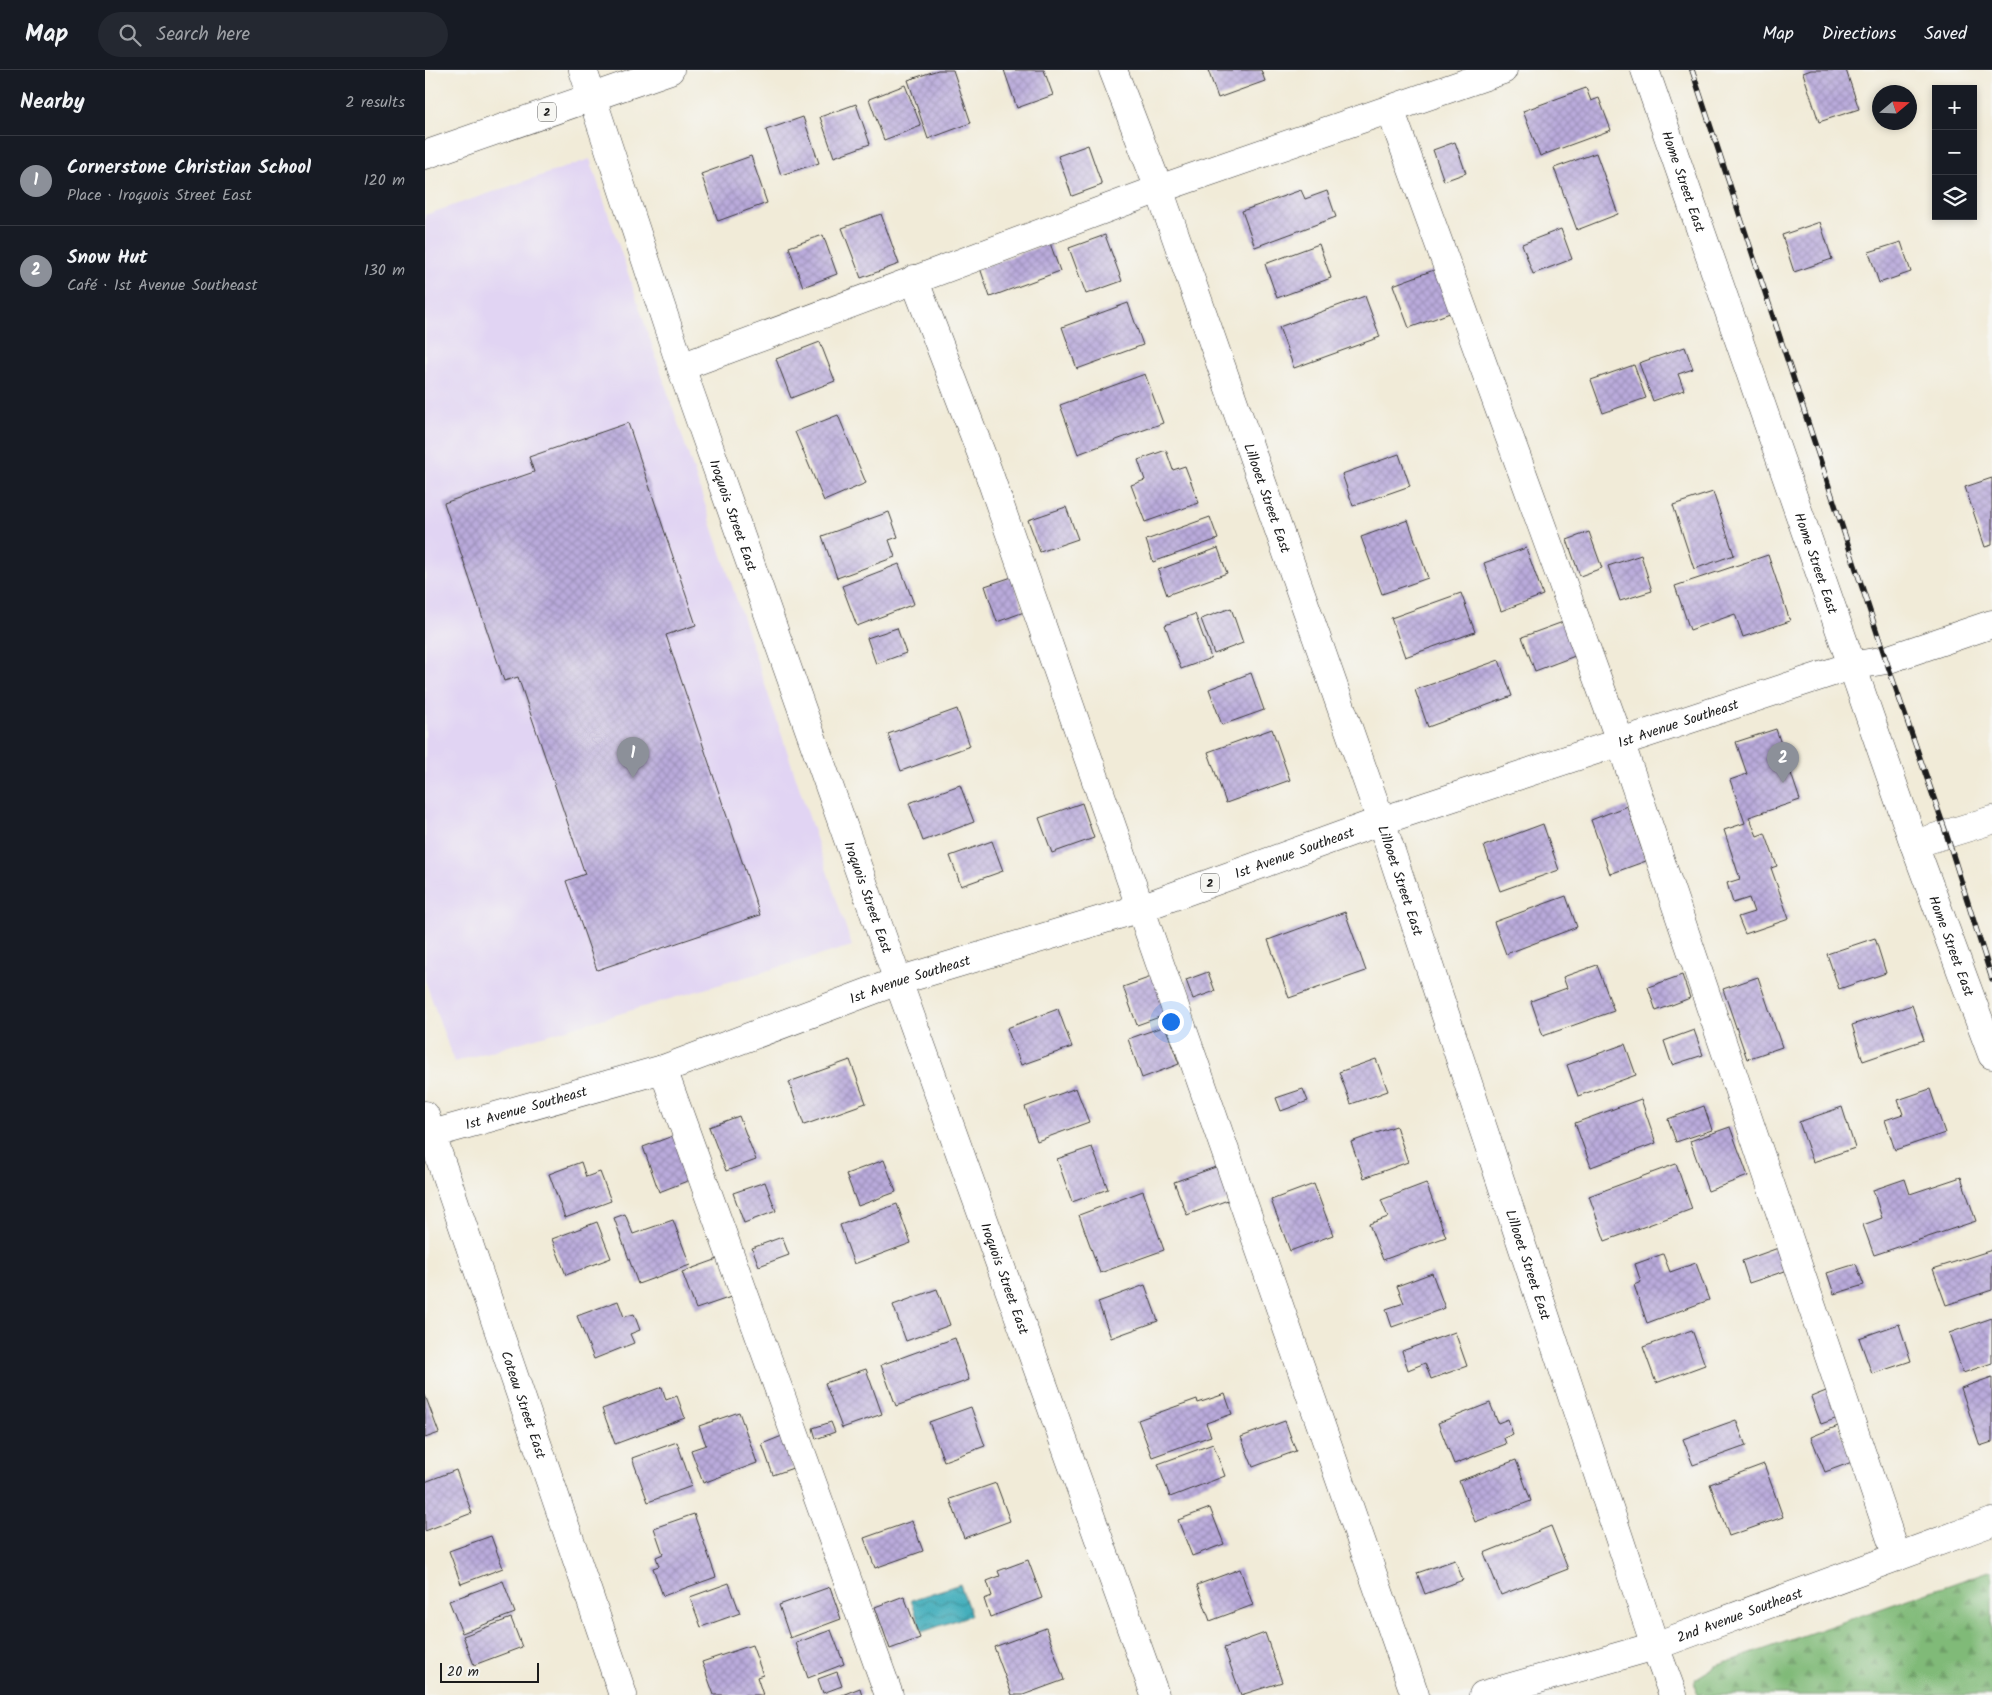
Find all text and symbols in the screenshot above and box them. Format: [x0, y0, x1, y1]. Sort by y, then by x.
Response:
search box [98, 12, 448, 57]
text: Map [25, 15, 68, 54]
text: Search here [156, 20, 250, 50]
text: Map [1762, 20, 1794, 49]
text: Directions [1822, 20, 1896, 49]
text: Saved [1924, 20, 1967, 49]
icon: search [116, 21, 144, 49]
north arrow [1872, 85, 1917, 130]
map controls [1932, 85, 1977, 220]
button: + [1932, 85, 1977, 130]
text: Nearby [20, 86, 85, 119]
text: 2 results [345, 90, 405, 115]
road number: 2 [538, 102, 556, 122]
street label: Home Street East [1655, 128, 1711, 236]
button: − [1932, 130, 1977, 175]
text: Cornerstone Christian School [67, 153, 311, 183]
text: 1 [34, 168, 38, 193]
text: 120 m [364, 168, 405, 193]
button: layers [1932, 175, 1977, 220]
text: Place · Iroquois Street East [67, 183, 252, 208]
text: Snow Hut [67, 243, 148, 273]
text: 2 [31, 258, 41, 283]
text: 130 m [364, 258, 405, 283]
text: Café · 1st Avenue Southeast [67, 273, 258, 298]
street label: Lillooet Street East [1237, 440, 1296, 557]
street label: Iroquois Street East [703, 457, 763, 575]
street label: Home Street East [1788, 510, 1843, 618]
street label: 1st Avenue Southeast [1615, 694, 1742, 754]
pin: 1 [617, 737, 649, 778]
pin: 2 [1767, 742, 1799, 783]
street label: 1st Avenue Southeast [1232, 821, 1358, 885]
street label: Lillooet Street East [1371, 823, 1429, 939]
street label: Iroquois Street East [837, 838, 898, 957]
road number: 2 [1201, 874, 1219, 892]
street label: Home Street East [1922, 893, 1980, 1000]
street label: 1st Avenue Southeast [847, 950, 974, 1010]
your location [1158, 1009, 1184, 1035]
street label: 1st Avenue Southeast [463, 1081, 591, 1136]
street label: Lillooet Street East [1499, 1207, 1556, 1324]
street label: Iroquois Street East [974, 1220, 1035, 1338]
street label: Coteau Street East [494, 1348, 552, 1462]
street label: 2nd Avenue Southeast [1674, 1582, 1807, 1649]
scale bar [440, 1660, 539, 1683]
text: 20 m [447, 1661, 479, 1683]

